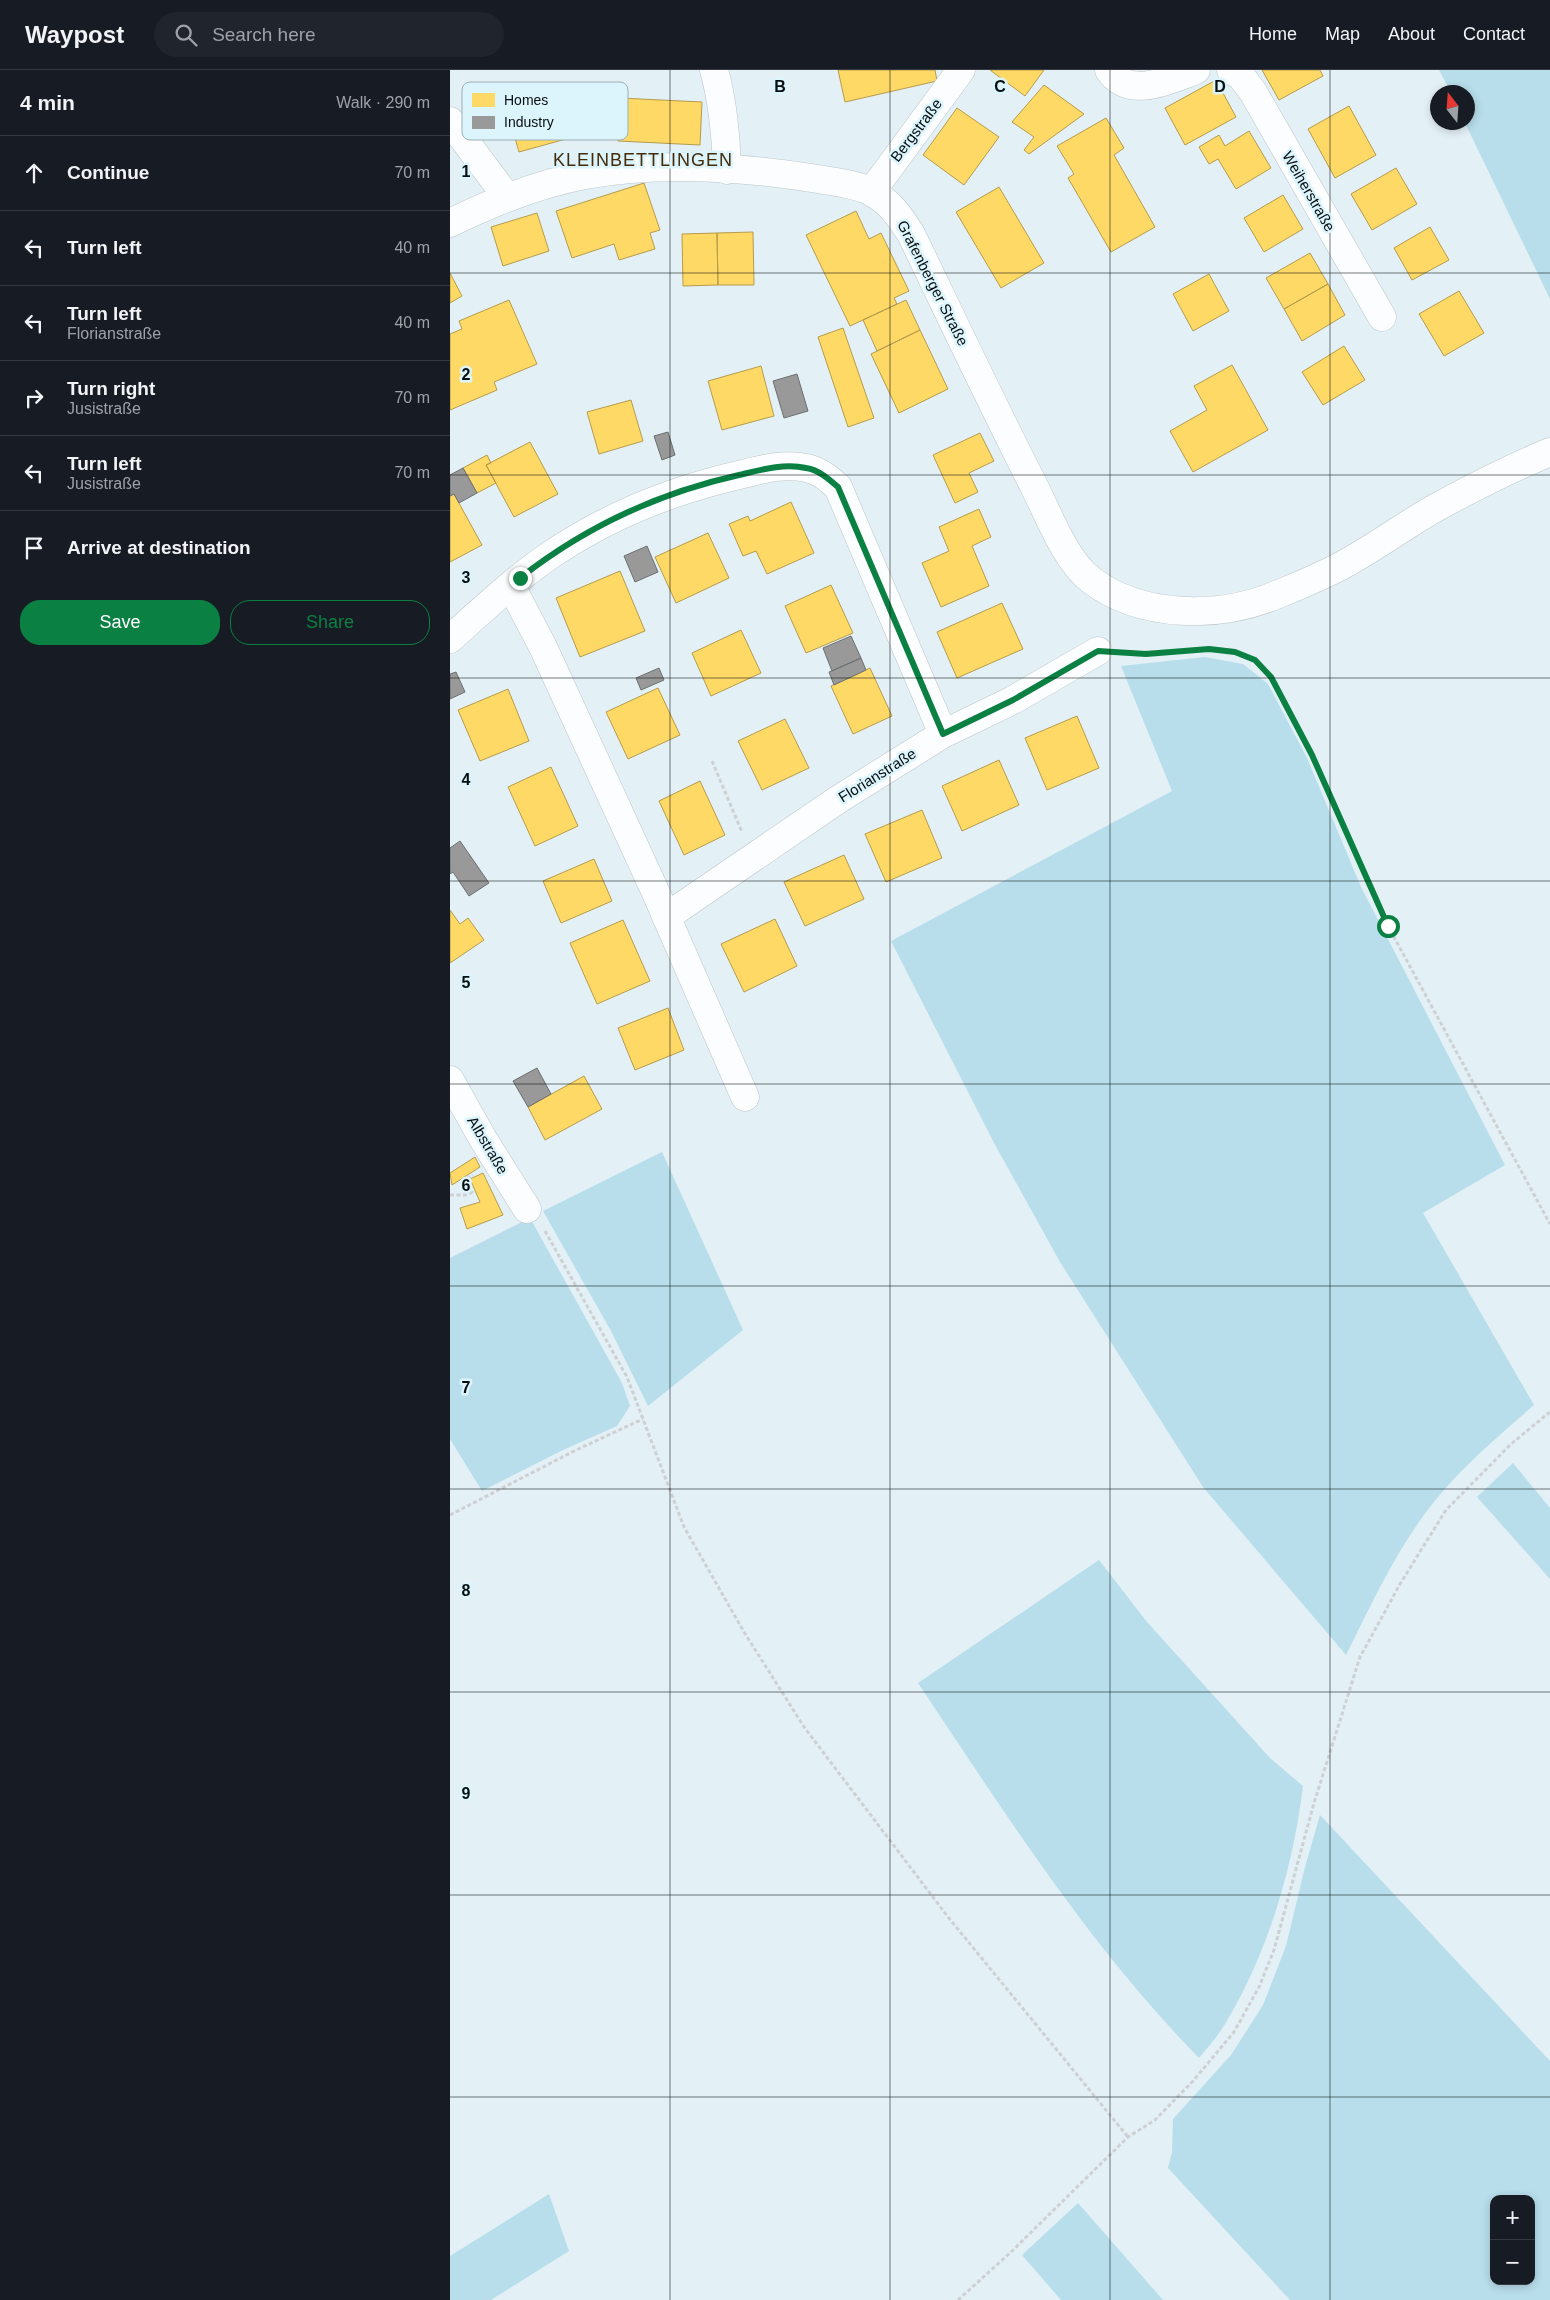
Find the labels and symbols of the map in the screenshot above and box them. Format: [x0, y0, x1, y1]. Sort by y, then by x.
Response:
text: B [774, 78, 786, 95]
text: C [994, 78, 1006, 95]
text: D [1214, 78, 1226, 95]
legend [462, 82, 628, 140]
north arrow [1430, 85, 1475, 130]
text: Homes [504, 92, 548, 108]
street label: Bergstraße [887, 95, 945, 165]
text: Industry [504, 114, 554, 130]
street label: Weiherstraße [1279, 148, 1339, 234]
district label: KLEINBETTLINGEN [553, 150, 733, 170]
text: 1 [462, 163, 471, 180]
street label: Grafenberger Straße [894, 217, 972, 349]
text: 2 [462, 366, 471, 383]
route end [509, 567, 532, 590]
text: 3 [462, 569, 471, 586]
street label: Florianstraße [835, 744, 919, 806]
text: 4 [462, 771, 471, 788]
route start [1377, 915, 1400, 938]
text: 5 [462, 974, 471, 991]
street label: Albstraße [464, 1113, 512, 1177]
text: 6 [462, 1177, 471, 1194]
text: 7 [462, 1379, 471, 1396]
text: 8 [462, 1582, 471, 1599]
text: 9 [462, 1785, 471, 1802]

